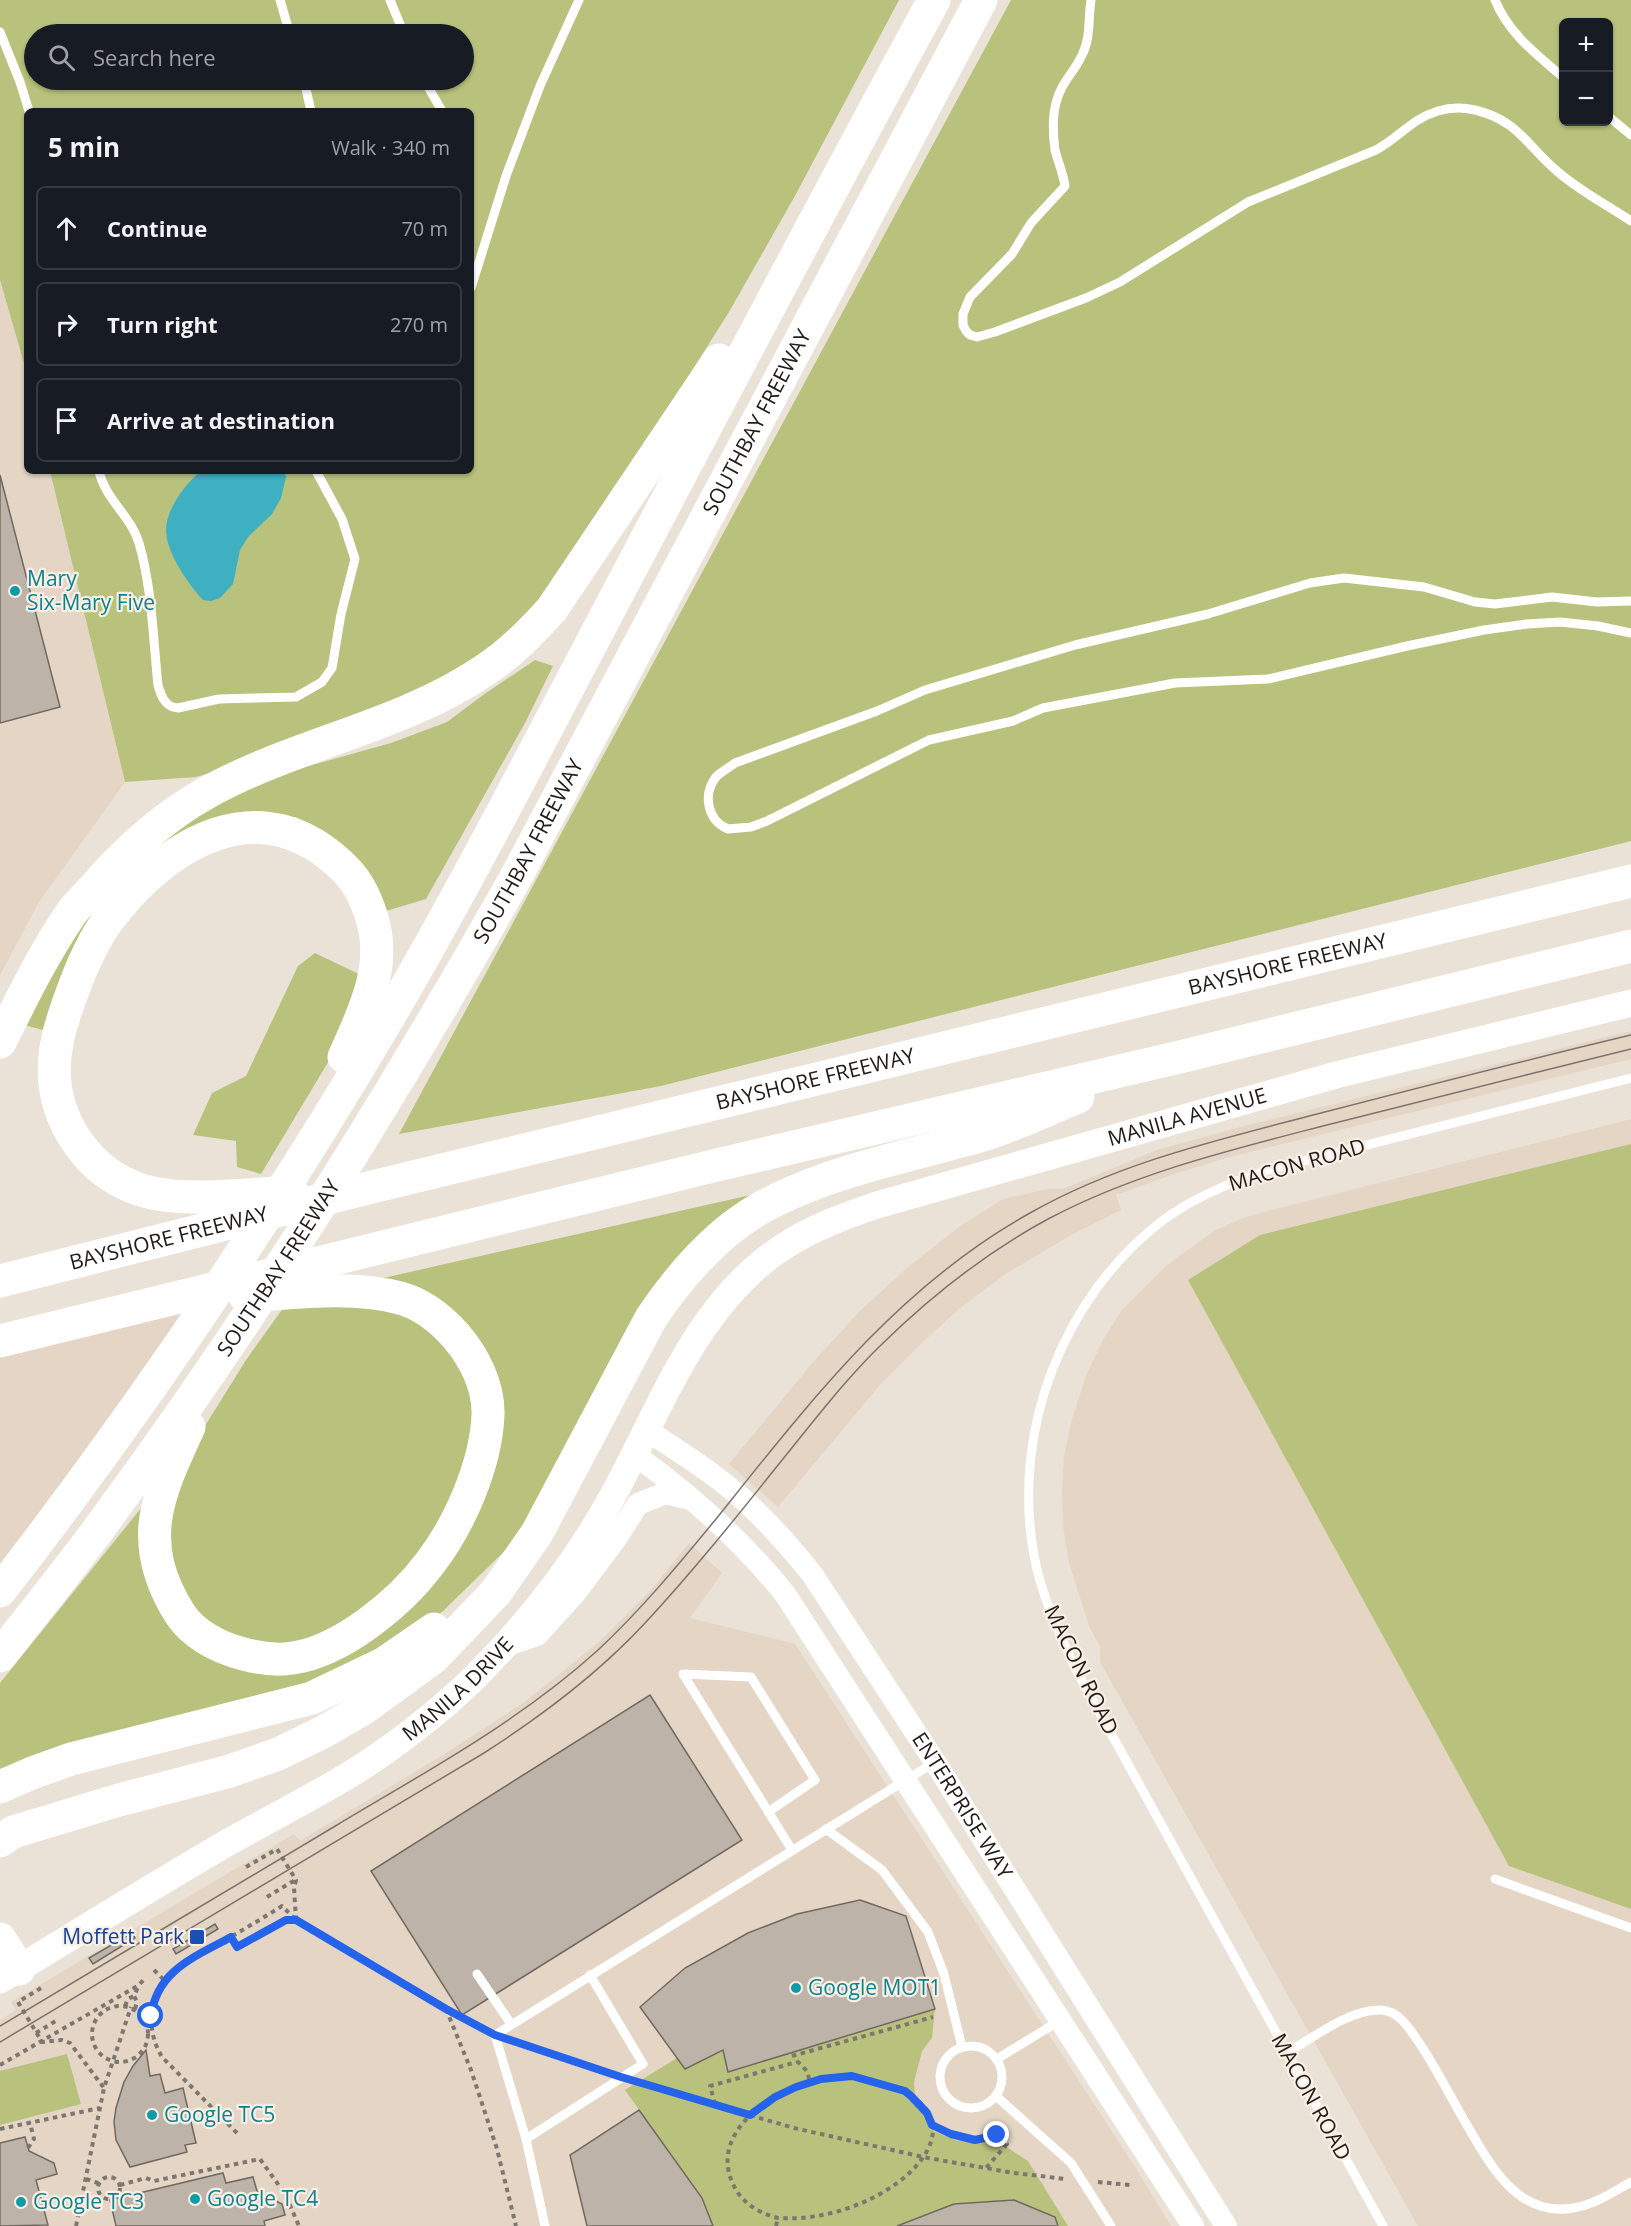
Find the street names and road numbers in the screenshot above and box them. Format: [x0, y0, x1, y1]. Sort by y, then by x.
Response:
street label: SOUTHBAY FREEWAY [696, 324, 817, 519]
street label: SOUTHBAY FREEWAY [466, 754, 589, 948]
street label: BAYSHORE FREEWAY [1185, 926, 1390, 1001]
street label: BAYSHORE FREEWAY [713, 1041, 918, 1116]
street label: MANILA AVENUE [1104, 1080, 1270, 1152]
street label: MACON ROAD [1225, 1131, 1368, 1197]
street label: SOUTHBAY FREEWAY [210, 1174, 346, 1361]
street label: BAYSHORE FREEWAY [66, 1199, 271, 1276]
street label: MACON ROAD [1038, 1600, 1125, 1739]
street label: MANILA DRIVE [396, 1630, 519, 1747]
street label: ENTERPRISE WAY [906, 1726, 1020, 1884]
street label: MACON ROAD [1265, 2028, 1358, 2165]

